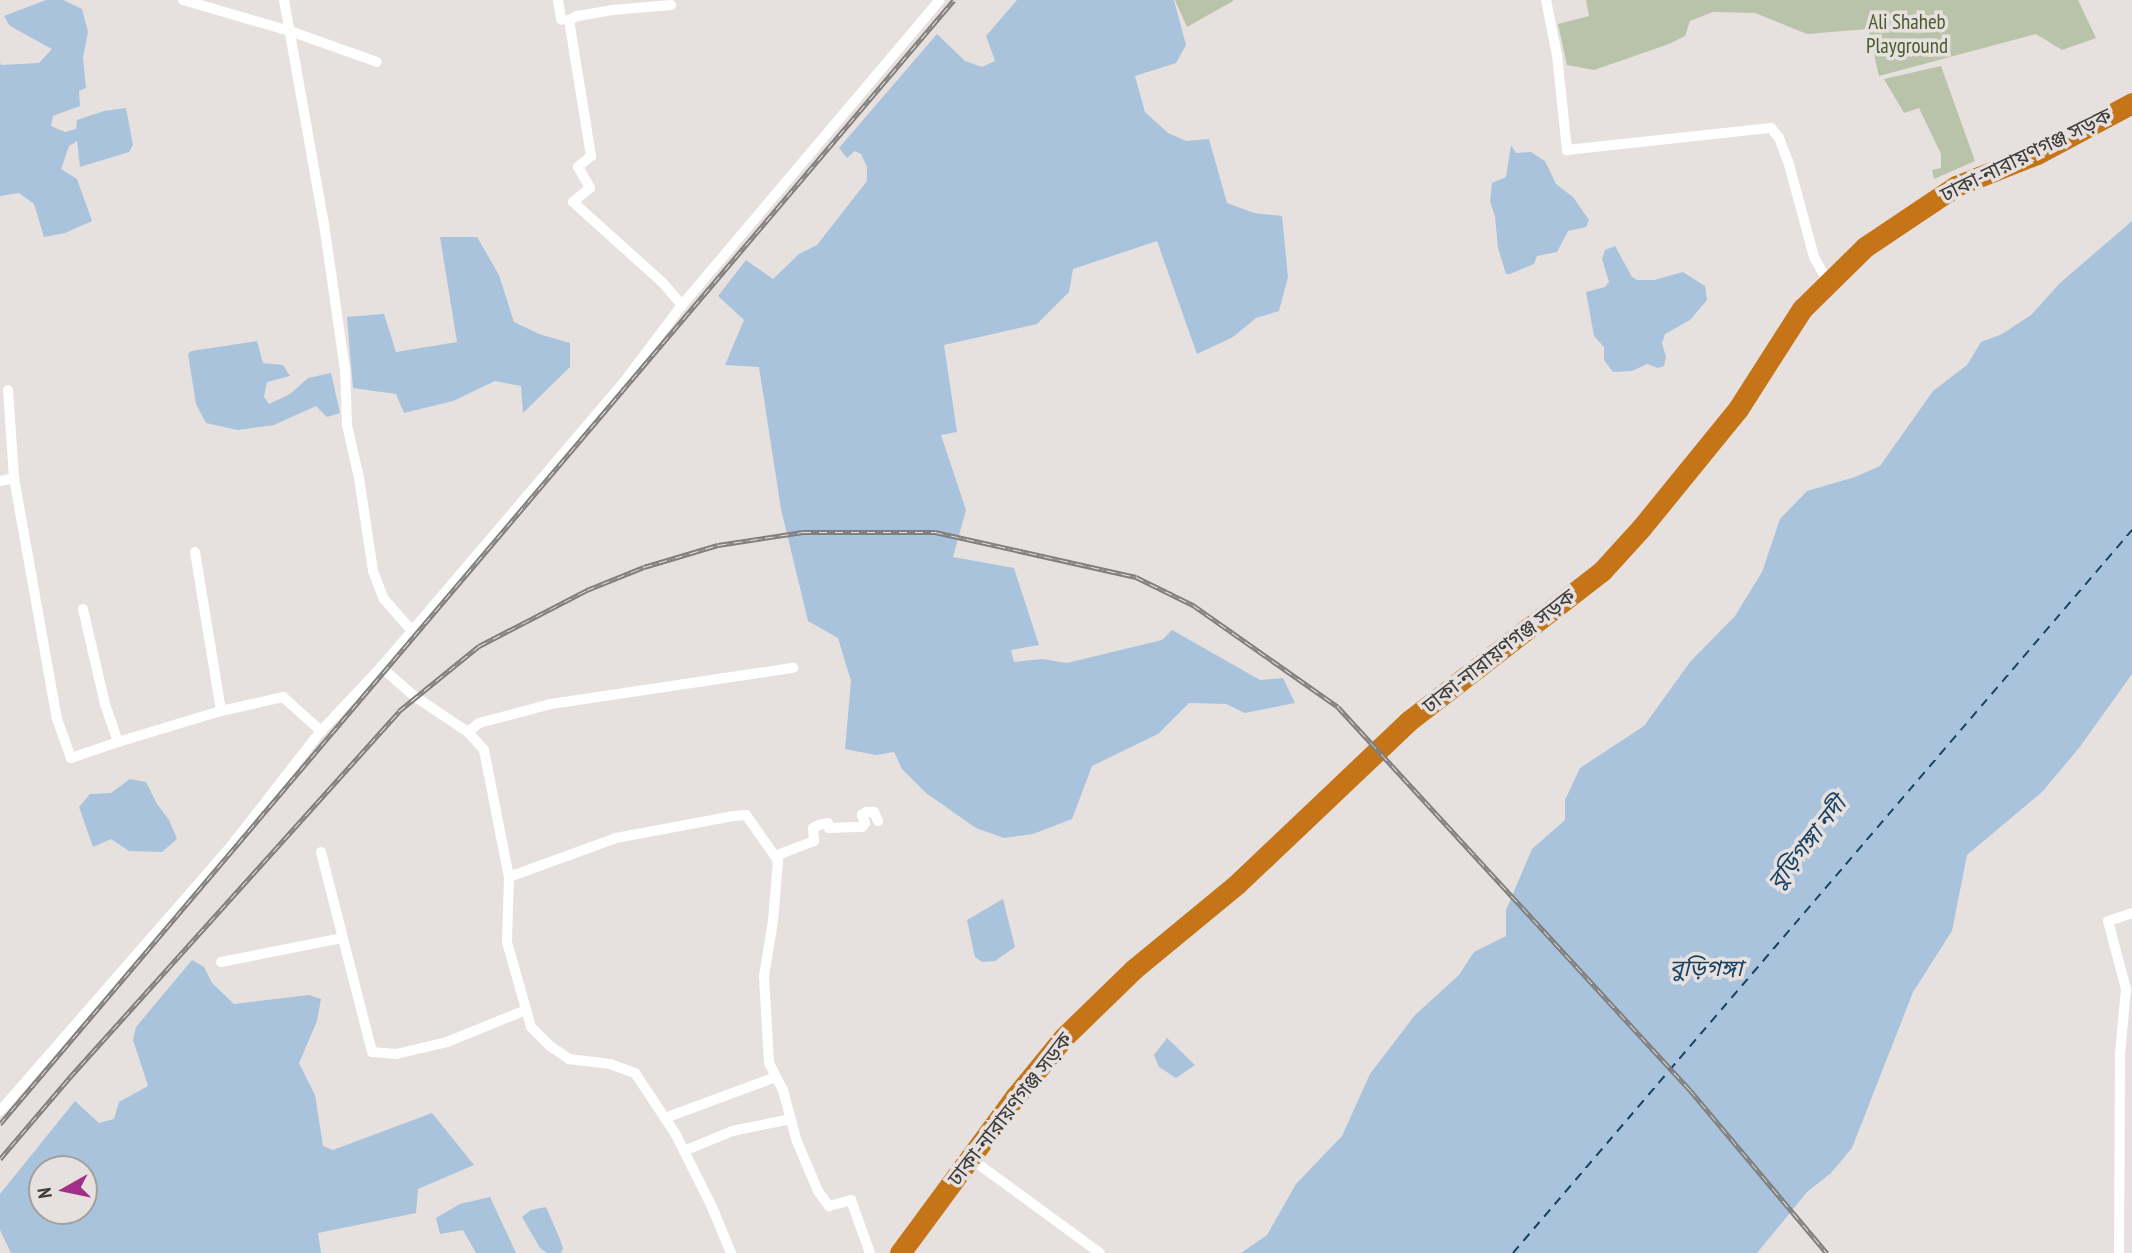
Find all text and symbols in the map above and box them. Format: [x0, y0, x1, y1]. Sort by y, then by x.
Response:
park label: Ali Shaheb Playground [1866, 9, 1948, 59]
street label: ঢাকা-নারায়ণগঞ্জ সড়ক [1936, 103, 2116, 207]
street label: ঢাকা-নারায়ণগঞ্জ সড়ক [1417, 583, 1581, 719]
water label: বুড়িগঙ্গা নদী [1762, 791, 1852, 895]
water label: বুড়িগঙ্গা [1669, 954, 1743, 982]
street label: ঢাকা-নারায়ণগঞ্জ সড়ক [942, 1027, 1078, 1191]
north arrow [28, 1155, 98, 1225]
text: N [32, 1186, 57, 1200]

